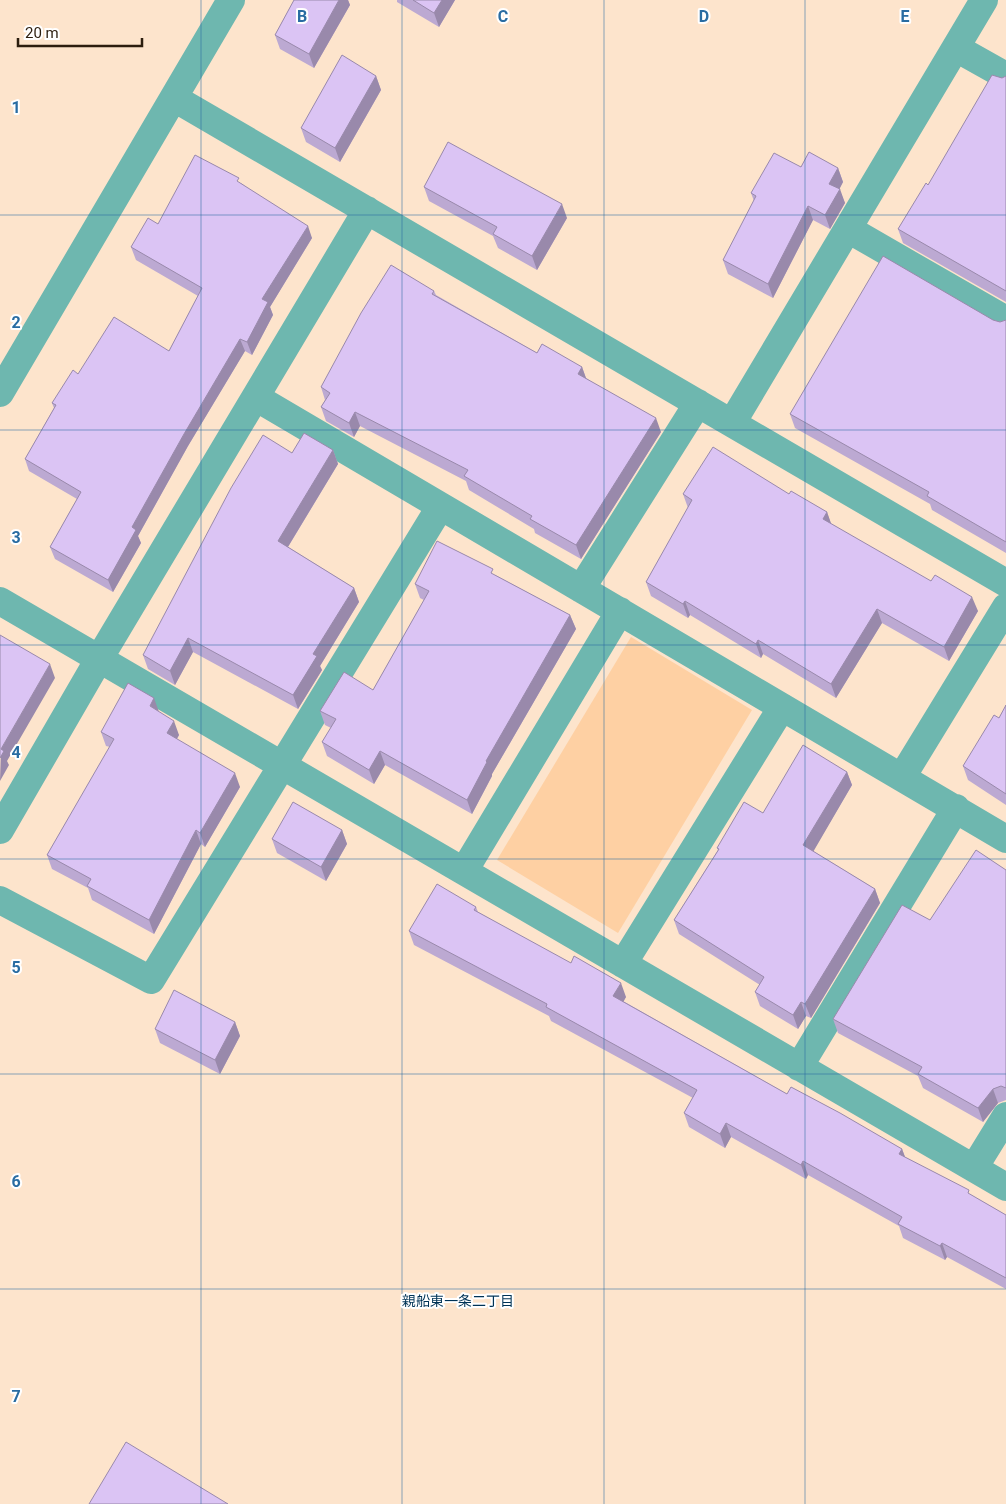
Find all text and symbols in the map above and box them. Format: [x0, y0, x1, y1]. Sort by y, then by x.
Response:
text: B [297, 7, 307, 26]
text: C [498, 7, 508, 26]
text: D [699, 7, 709, 26]
text: E [901, 7, 910, 26]
scale bar [18, 15, 141, 47]
text: 20 m [25, 24, 59, 42]
text: 1 [11, 98, 21, 117]
text: 2 [11, 313, 21, 332]
text: 3 [11, 528, 21, 547]
text: 4 [11, 743, 21, 762]
text: 5 [11, 958, 21, 977]
text: 6 [11, 1172, 21, 1191]
district label: 親船東一条二丁目 [402, 1293, 514, 1309]
text: 7 [11, 1387, 21, 1406]

